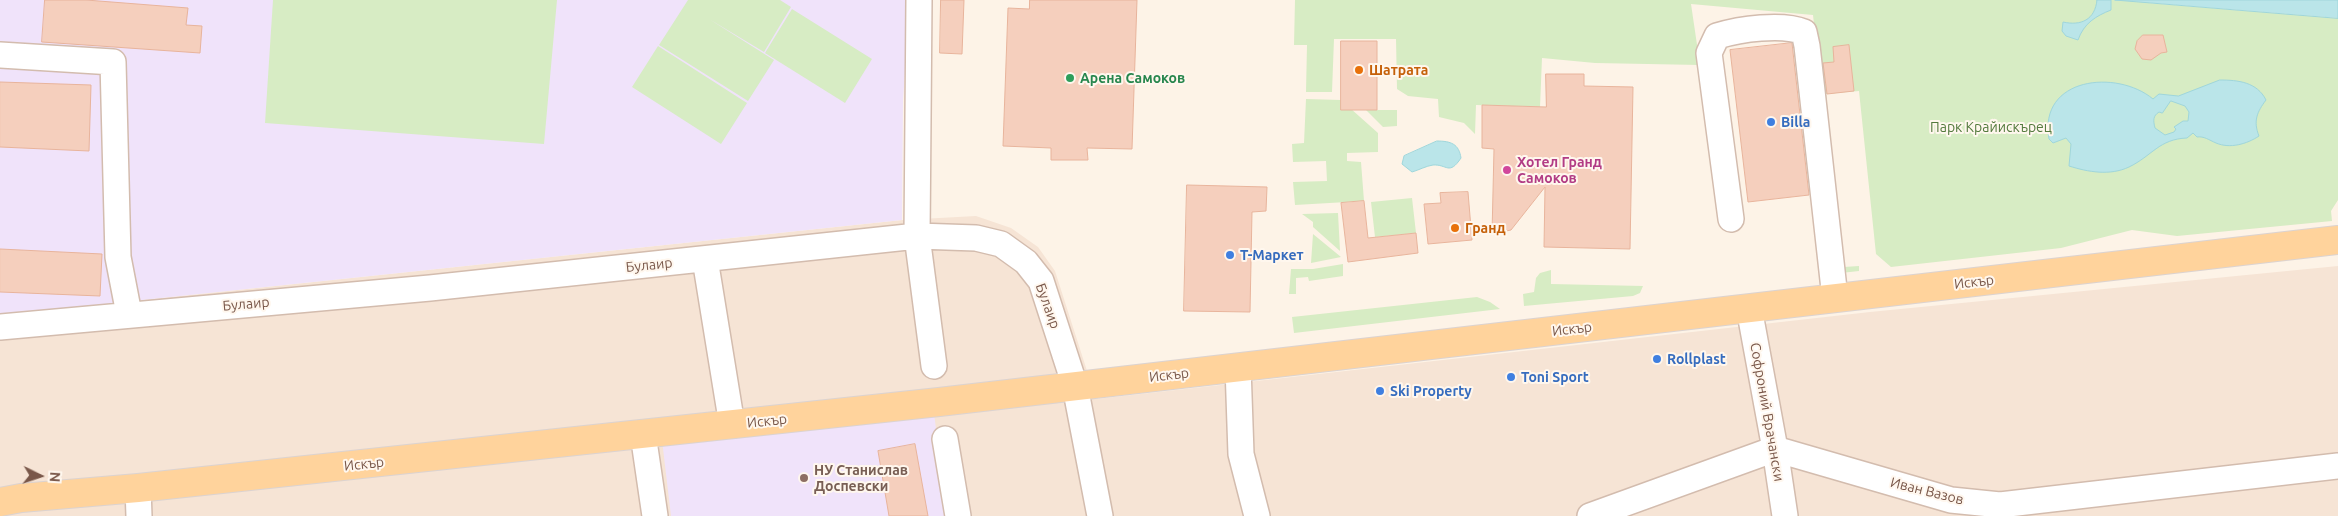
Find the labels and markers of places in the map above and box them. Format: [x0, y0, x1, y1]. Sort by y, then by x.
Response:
place label: Шатрата [1369, 62, 1428, 78]
marker: Шатрата [1353, 64, 1365, 76]
place label: Арена Самоков [1080, 70, 1185, 86]
marker: Арена Самоков [1064, 72, 1076, 84]
place label: Billa [1781, 114, 1810, 130]
marker: Billa [1765, 116, 1777, 128]
place label: Хотел Гранд Самоков [1517, 154, 1602, 186]
marker: Хотел Гранд Самоков [1501, 164, 1513, 176]
place label: Гранд [1465, 220, 1506, 236]
marker: Гранд [1449, 222, 1461, 234]
place label: Т-Маркет [1240, 247, 1304, 263]
marker: Т-Маркет [1224, 249, 1236, 261]
place label: Rollplast [1667, 351, 1726, 367]
marker: Rollplast [1651, 353, 1663, 365]
place label: Toni Sport [1521, 369, 1589, 385]
marker: Toni Sport [1505, 371, 1517, 383]
place label: Ski Property [1390, 383, 1472, 399]
marker: Ski Property [1374, 385, 1386, 397]
place label: НУ Станислав Доспевски [814, 462, 908, 494]
marker: НУ Станислав Доспевски [798, 472, 810, 484]

